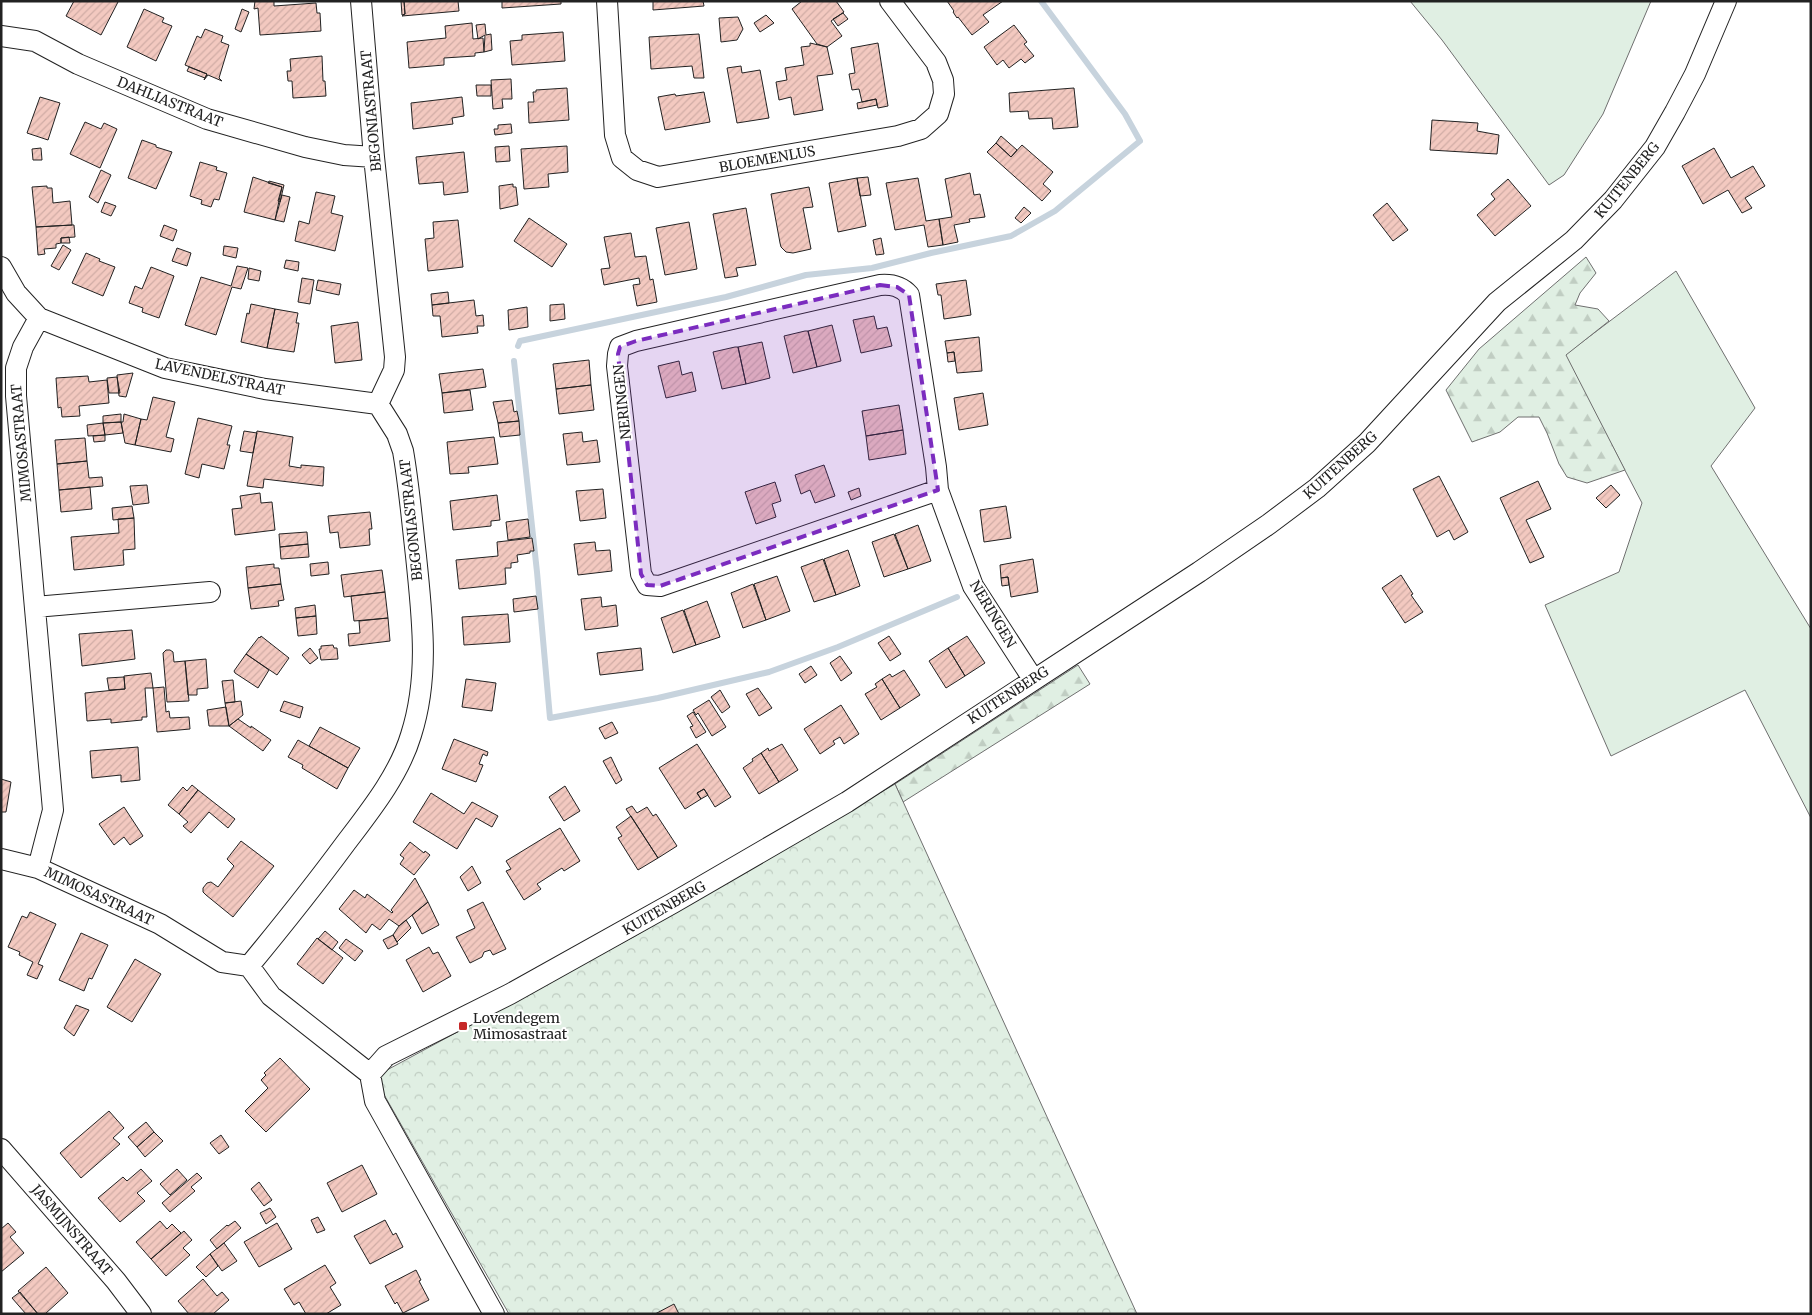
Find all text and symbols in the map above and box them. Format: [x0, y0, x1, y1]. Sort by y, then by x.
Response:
street label: BEGONIASTRAAT [357, 49, 385, 173]
street label: DAHLIASTRAAT [115, 73, 226, 131]
street label: KUITENBERG [1591, 138, 1663, 222]
street label: BLOEMENLUS [717, 142, 817, 176]
street label: LAVENDELSTRAAT [153, 354, 287, 400]
street label: NERINGEN [609, 363, 635, 440]
street label: MIMOSASTRAAT [7, 383, 35, 503]
street label: KUITENBERG [1299, 427, 1381, 503]
street label: BEGONIASTRAAT [396, 458, 426, 582]
street label: NERINGEN [966, 577, 1020, 651]
street label: KUITENBERG [964, 662, 1052, 728]
street label: MIMOSASTRAAT [42, 863, 157, 929]
street label: KUITENBERG [619, 877, 709, 939]
place label: Lovendegem Mimosastraat [473, 1009, 568, 1043]
marker: Lovendegem Mimosastraat [457, 1020, 469, 1032]
street label: JASMIJNSTRAAT [27, 1180, 117, 1279]

